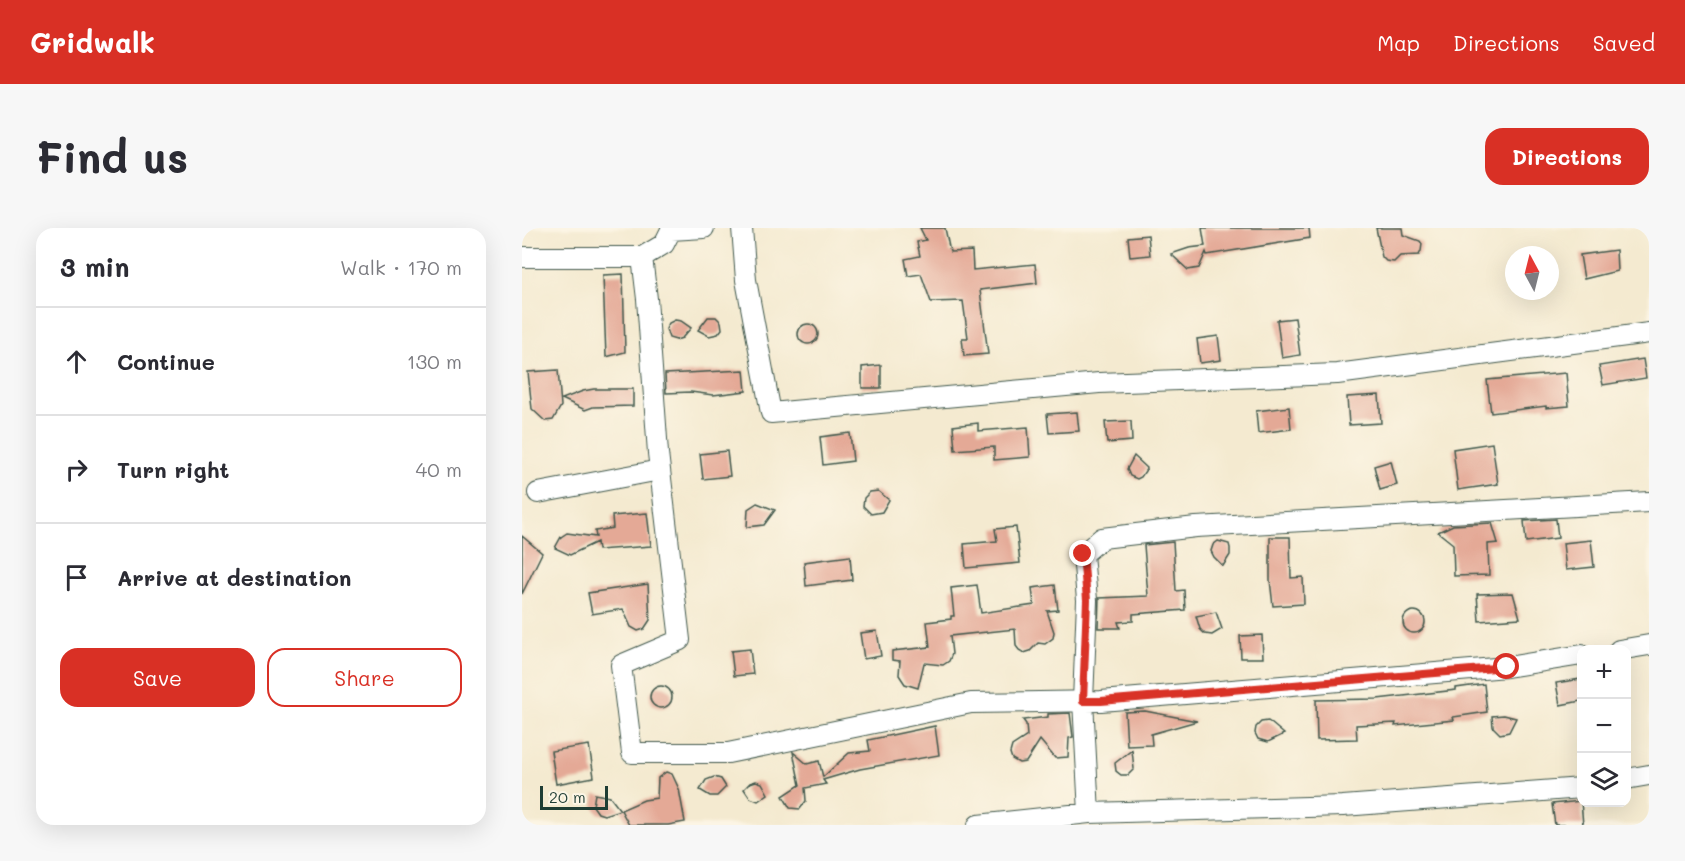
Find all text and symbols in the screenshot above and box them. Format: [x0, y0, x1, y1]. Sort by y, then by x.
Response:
text: Gridwalk [30, 24, 155, 60]
text: Map [1377, 29, 1420, 56]
text: Directions [1453, 29, 1560, 56]
text: Saved [1593, 29, 1655, 56]
button: Directions [1485, 128, 1649, 185]
text: Find us [36, 129, 188, 184]
north arrow [1505, 246, 1559, 300]
text: 3 min [60, 250, 129, 284]
text: Walk · 170 m [340, 254, 462, 280]
icon: ahead [60, 345, 93, 378]
text: Continue [117, 347, 215, 376]
text: 130 m [407, 348, 462, 374]
icon: right [60, 453, 93, 486]
text: Turn right [117, 455, 229, 484]
text: 40 m [416, 456, 462, 482]
route end [1069, 540, 1095, 566]
icon: arrive [60, 561, 93, 594]
text: Arrive at destination [117, 563, 352, 592]
map controls [1577, 645, 1631, 807]
button: + [1577, 645, 1631, 699]
button: Save [60, 648, 255, 707]
button: Share [267, 648, 462, 707]
route start [1493, 653, 1519, 679]
button: − [1577, 699, 1631, 753]
button: layers [1577, 753, 1631, 807]
scale bar [540, 783, 608, 810]
text: 20 m [549, 786, 586, 807]

